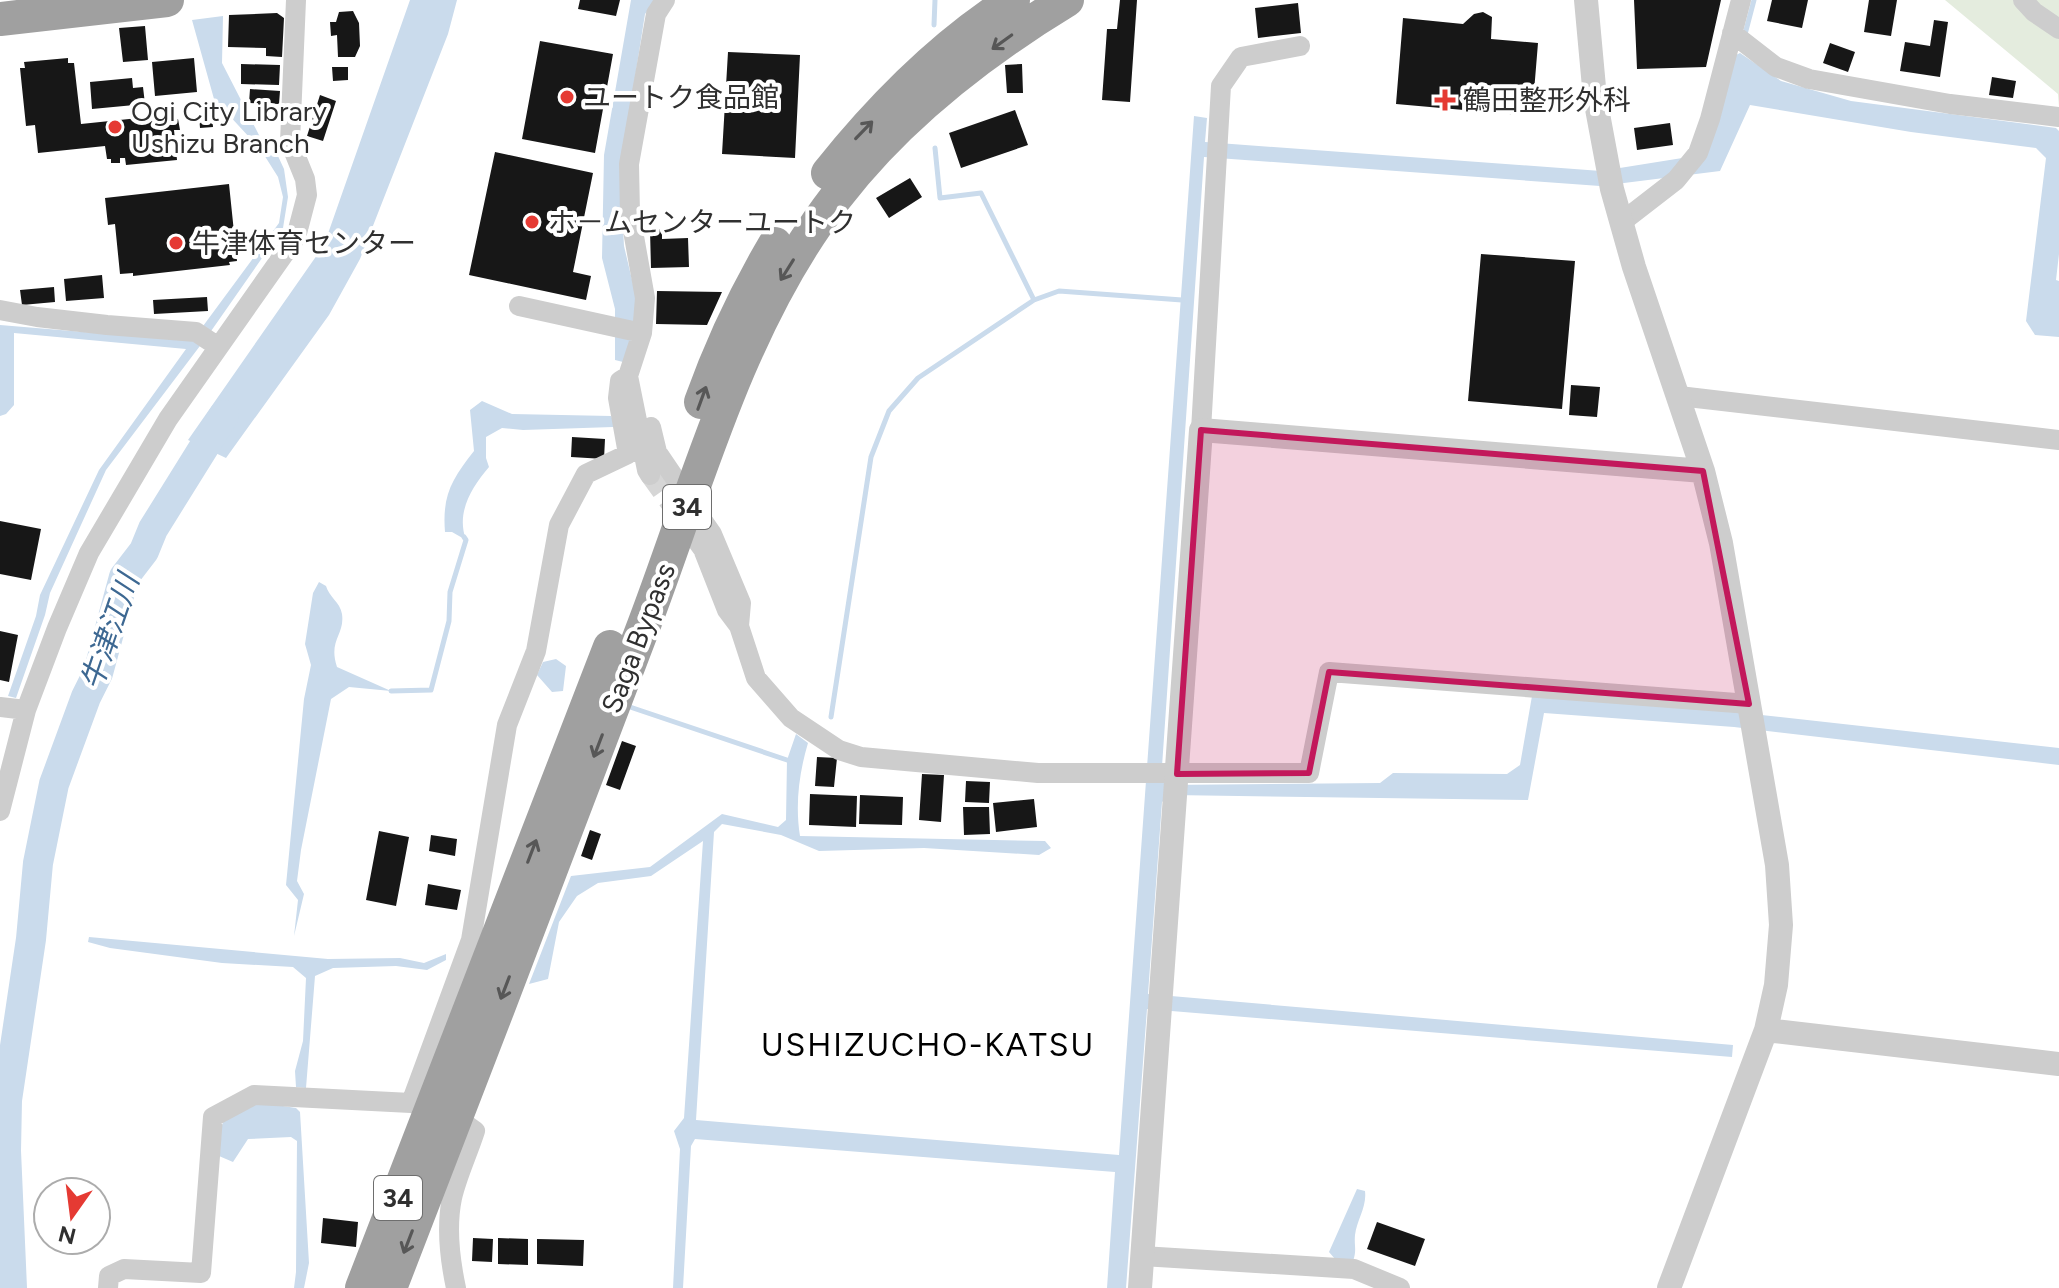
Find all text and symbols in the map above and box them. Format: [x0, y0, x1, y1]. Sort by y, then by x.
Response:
one-way arrow [992, 34, 1013, 51]
place label: ユートク食品館 [583, 80, 779, 114]
place label: 鶴田整形外科 [1463, 83, 1631, 117]
marker: ユートク食品館 [558, 88, 576, 106]
marker: 鶴田整形外科 [1434, 89, 1456, 111]
place label: Ogi City Library Ushizu Branch [131, 94, 327, 160]
marker: Ogi City Library Ushizu Branch [106, 118, 124, 136]
one-way arrow [854, 121, 873, 140]
place label: ホ－ムセンターユートク [548, 205, 856, 239]
marker: ホ－ムセンターユートク [523, 213, 541, 231]
place label: 牛津体育センター [192, 226, 416, 260]
marker: 牛津体育センター [167, 234, 185, 252]
one-way arrow [779, 259, 795, 281]
one-way arrow [696, 387, 710, 411]
road number: 34 [663, 485, 711, 529]
street label: Saga Bypass [594, 558, 682, 718]
water label: 牛津江川 [73, 566, 148, 695]
one-way arrow [590, 733, 604, 758]
one-way arrow [525, 839, 540, 864]
one-way arrow [497, 976, 511, 1000]
district label: USHIZUCHO-KATSU [761, 1026, 1095, 1064]
north arrow [32, 1176, 112, 1256]
road number: 34 [374, 1176, 422, 1220]
text: N [56, 1220, 79, 1250]
one-way arrow [400, 1229, 414, 1254]

